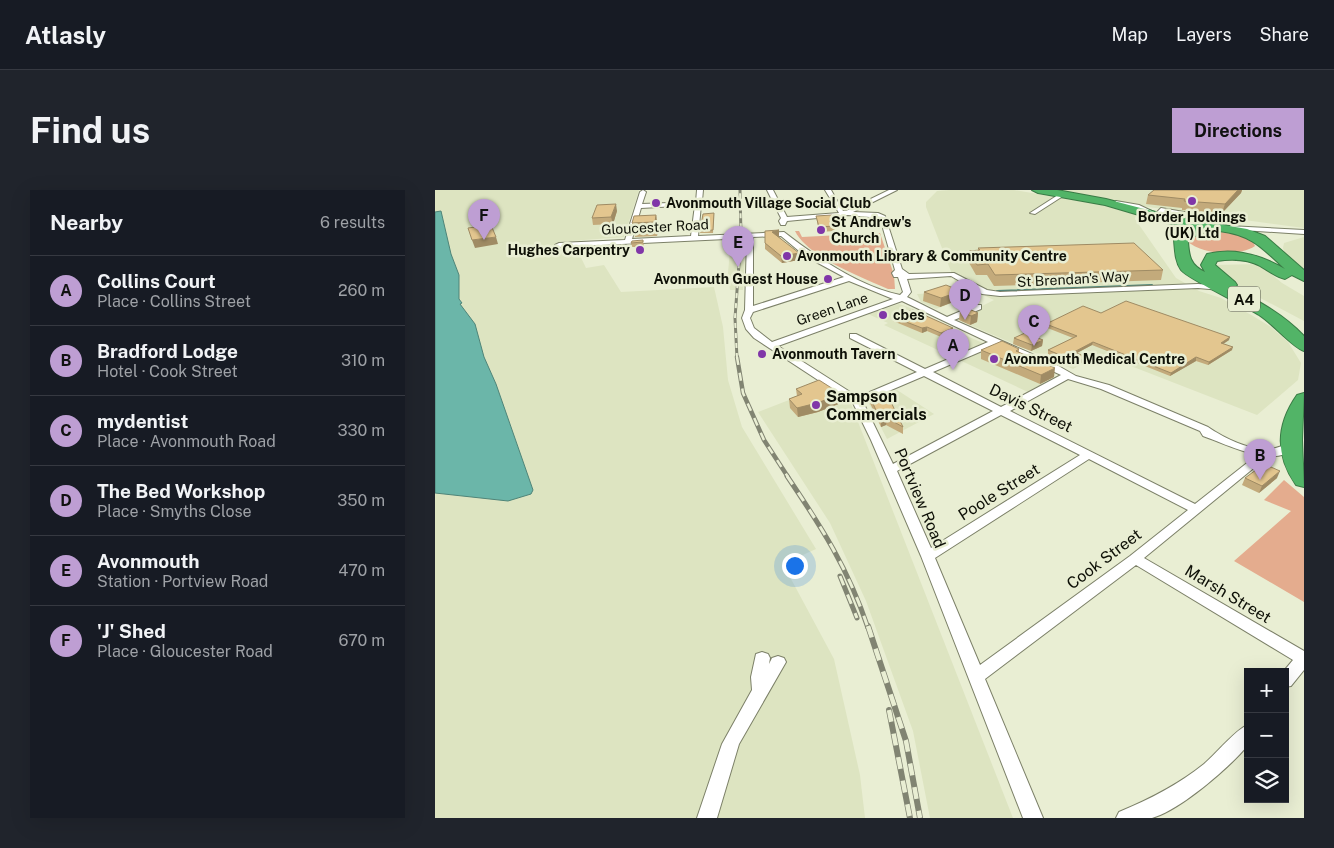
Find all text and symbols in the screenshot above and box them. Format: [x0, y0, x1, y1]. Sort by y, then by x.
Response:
text: Atlasly [25, 21, 106, 49]
text: Map [1112, 24, 1148, 45]
text: Layers [1176, 24, 1232, 45]
text: Share [1260, 24, 1309, 45]
button: Directions [1172, 108, 1304, 153]
text: Find us [30, 110, 150, 151]
place label: Avonmouth Village Social Club [666, 195, 871, 211]
marker: Border Holdings (UK) Ltd [1186, 195, 1198, 207]
marker: Avonmouth Village Social Club [650, 197, 662, 209]
pin: F [468, 199, 500, 240]
place label: Border Holdings (UK) Ltd [1138, 209, 1246, 241]
text: Nearby [50, 210, 123, 235]
text: 6 results [320, 213, 385, 232]
place label: St Andrew's Church [831, 214, 911, 246]
street label: Gloucester Road [601, 216, 709, 238]
marker: St Andrew's Church [815, 224, 827, 236]
pin: E [722, 226, 754, 267]
place label: Hughes Carpentry [508, 242, 630, 258]
marker: Hughes Carpentry [634, 244, 646, 256]
place label: Avonmouth Library & Community Centre [797, 248, 1067, 264]
marker: Avonmouth Library & Community Centre [781, 250, 793, 262]
street label: St Brendan's Way [1016, 268, 1130, 290]
text: Collins Court [97, 270, 216, 292]
place label: Avonmouth Guest House [654, 271, 818, 287]
marker: Avonmouth Guest House [822, 273, 834, 285]
pin: D [949, 279, 981, 320]
text: A [60, 281, 72, 300]
text: 260 m [338, 281, 385, 300]
road number: A4 [1228, 286, 1260, 312]
street label: Green Lane [794, 289, 870, 329]
text: Place · Collins Street [97, 292, 251, 311]
pin: C [1018, 305, 1050, 346]
place label: cbes [893, 307, 925, 323]
marker: cbes [877, 309, 889, 321]
pin: A [937, 329, 969, 370]
text: Bradford Lodge [97, 340, 238, 362]
place label: Avonmouth Tavern [772, 346, 895, 362]
marker: Avonmouth Tavern [756, 348, 768, 360]
text: B [61, 351, 71, 370]
text: 310 m [341, 351, 385, 370]
place label: Avonmouth Medical Centre [1004, 351, 1185, 367]
marker: Avonmouth Medical Centre [988, 353, 1000, 365]
text: Hotel · Cook Street [97, 362, 238, 381]
street label: Davis Street [986, 380, 1076, 436]
place label: Sampson Commercials [826, 387, 927, 424]
marker: Sampson Commercials [810, 399, 822, 411]
text: mydentist [97, 410, 188, 432]
text: C [60, 421, 72, 440]
text: 330 m [338, 421, 385, 440]
text: Place · Avonmouth Road [97, 432, 276, 451]
pin: B [1244, 439, 1276, 480]
street label: Portview Road [890, 445, 950, 551]
street label: Poole Street [955, 460, 1043, 524]
text: The Bed Workshop [97, 480, 265, 502]
text: D [60, 491, 72, 510]
text: 350 m [337, 491, 385, 510]
text: Place · Smyths Close [97, 502, 252, 521]
street label: Cook Street [1063, 525, 1145, 593]
text: Avonmouth [97, 550, 200, 572]
your location [782, 553, 808, 579]
text: E [61, 561, 71, 580]
text: 470 m [338, 561, 385, 580]
street label: Marsh Street [1181, 561, 1275, 627]
text: Station · Portview Road [97, 572, 268, 591]
text: 'J' Shed [97, 620, 166, 642]
text: F [61, 631, 71, 650]
text: 670 m [339, 631, 385, 650]
text: Place · Gloucester Road [97, 642, 273, 661]
map controls [1244, 668, 1289, 803]
button: + [1244, 668, 1289, 713]
button: − [1244, 713, 1289, 758]
button: layers [1244, 758, 1289, 803]

